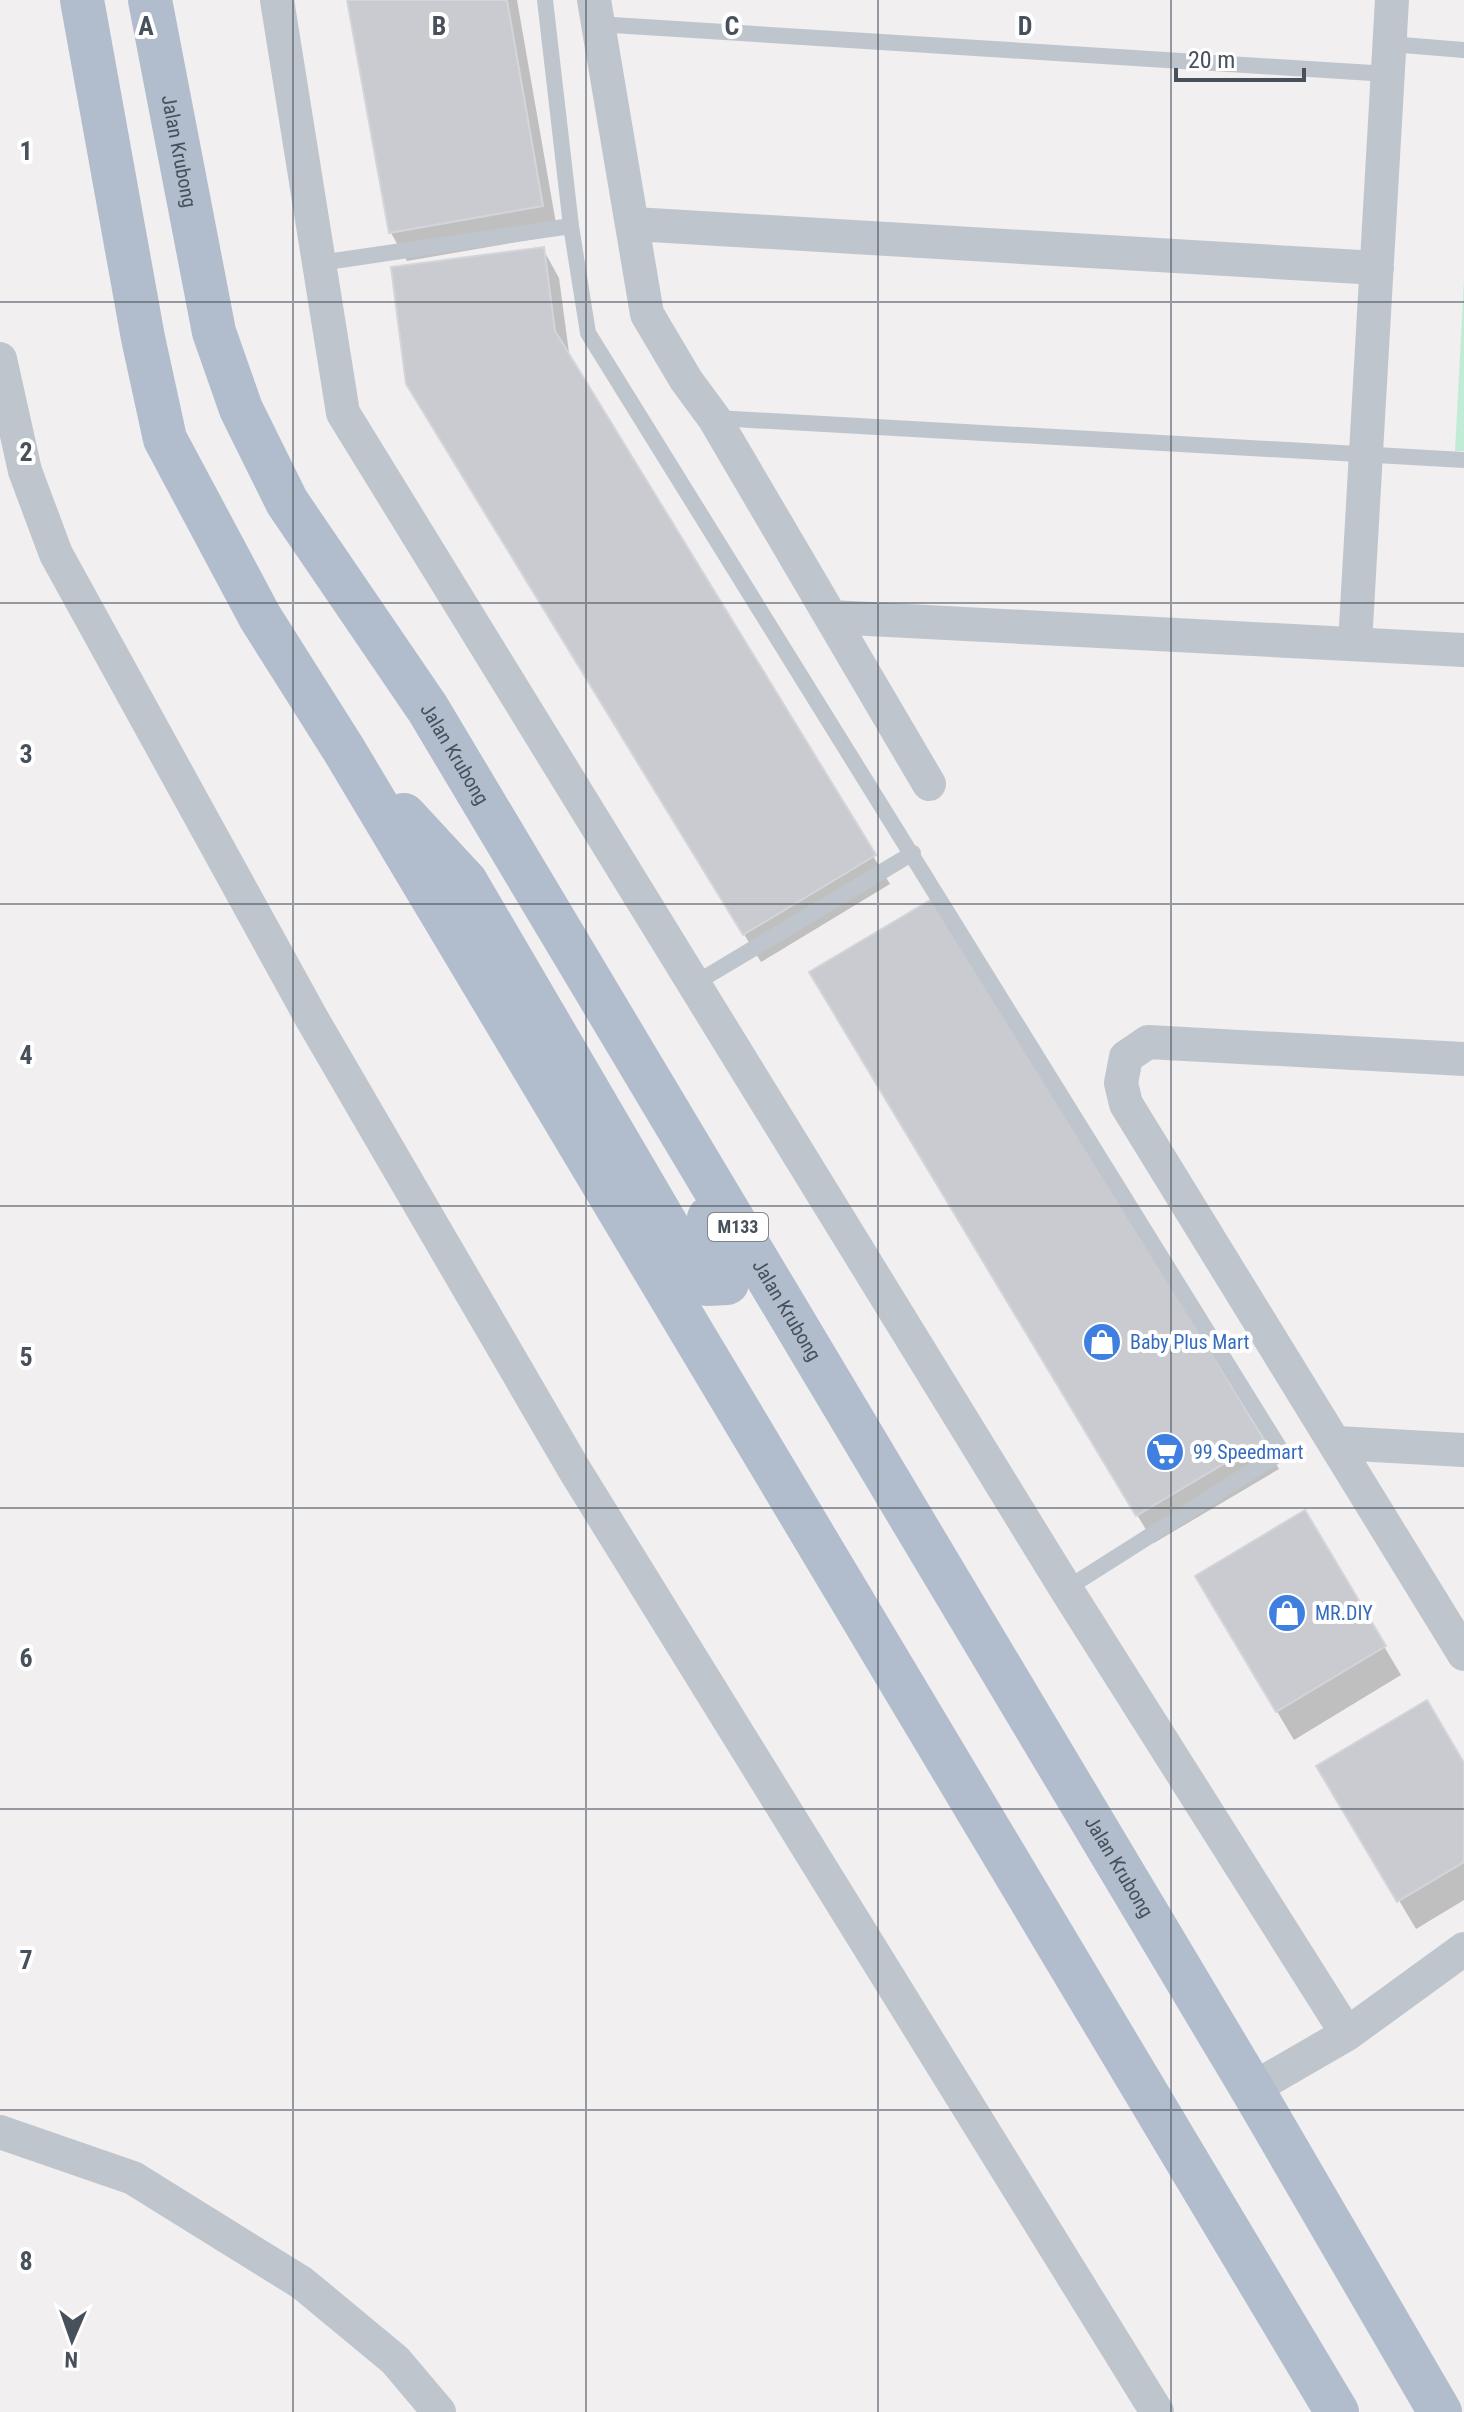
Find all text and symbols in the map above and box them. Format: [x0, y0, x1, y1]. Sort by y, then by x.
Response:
text: A [138, 11, 154, 41]
text: B [432, 11, 446, 41]
text: C [725, 11, 740, 41]
text: D [1018, 11, 1032, 41]
scale bar [1176, 32, 1304, 82]
text: 20 m [1188, 46, 1235, 74]
street label: Jalan Krubong [157, 93, 202, 209]
text: 1 [19, 136, 33, 166]
text: 2 [19, 437, 33, 467]
street label: Jalan Krubong [415, 698, 494, 809]
text: 3 [19, 739, 33, 769]
text: 4 [19, 1040, 33, 1070]
road number: M133 [708, 1213, 768, 1241]
street label: Jalan Krubong [747, 1255, 826, 1365]
shop icon: Baby Plus Mart [1081, 1321, 1123, 1363]
place label: Baby Plus Mart [1130, 1330, 1249, 1354]
text: 5 [19, 1342, 33, 1372]
supermarket icon: 99 Speedmart [1144, 1431, 1186, 1473]
place label: 99 Speedmart [1193, 1440, 1303, 1464]
shop icon: MR.DIY [1266, 1592, 1308, 1634]
place label: MR.DIY [1315, 1601, 1373, 1625]
text: 6 [19, 1643, 33, 1673]
street label: Jalan Krubong [1080, 1811, 1159, 1921]
text: 7 [19, 1945, 33, 1975]
text: 8 [19, 2246, 33, 2276]
north arrow [32, 2300, 112, 2380]
text: N [64, 2347, 78, 2372]

